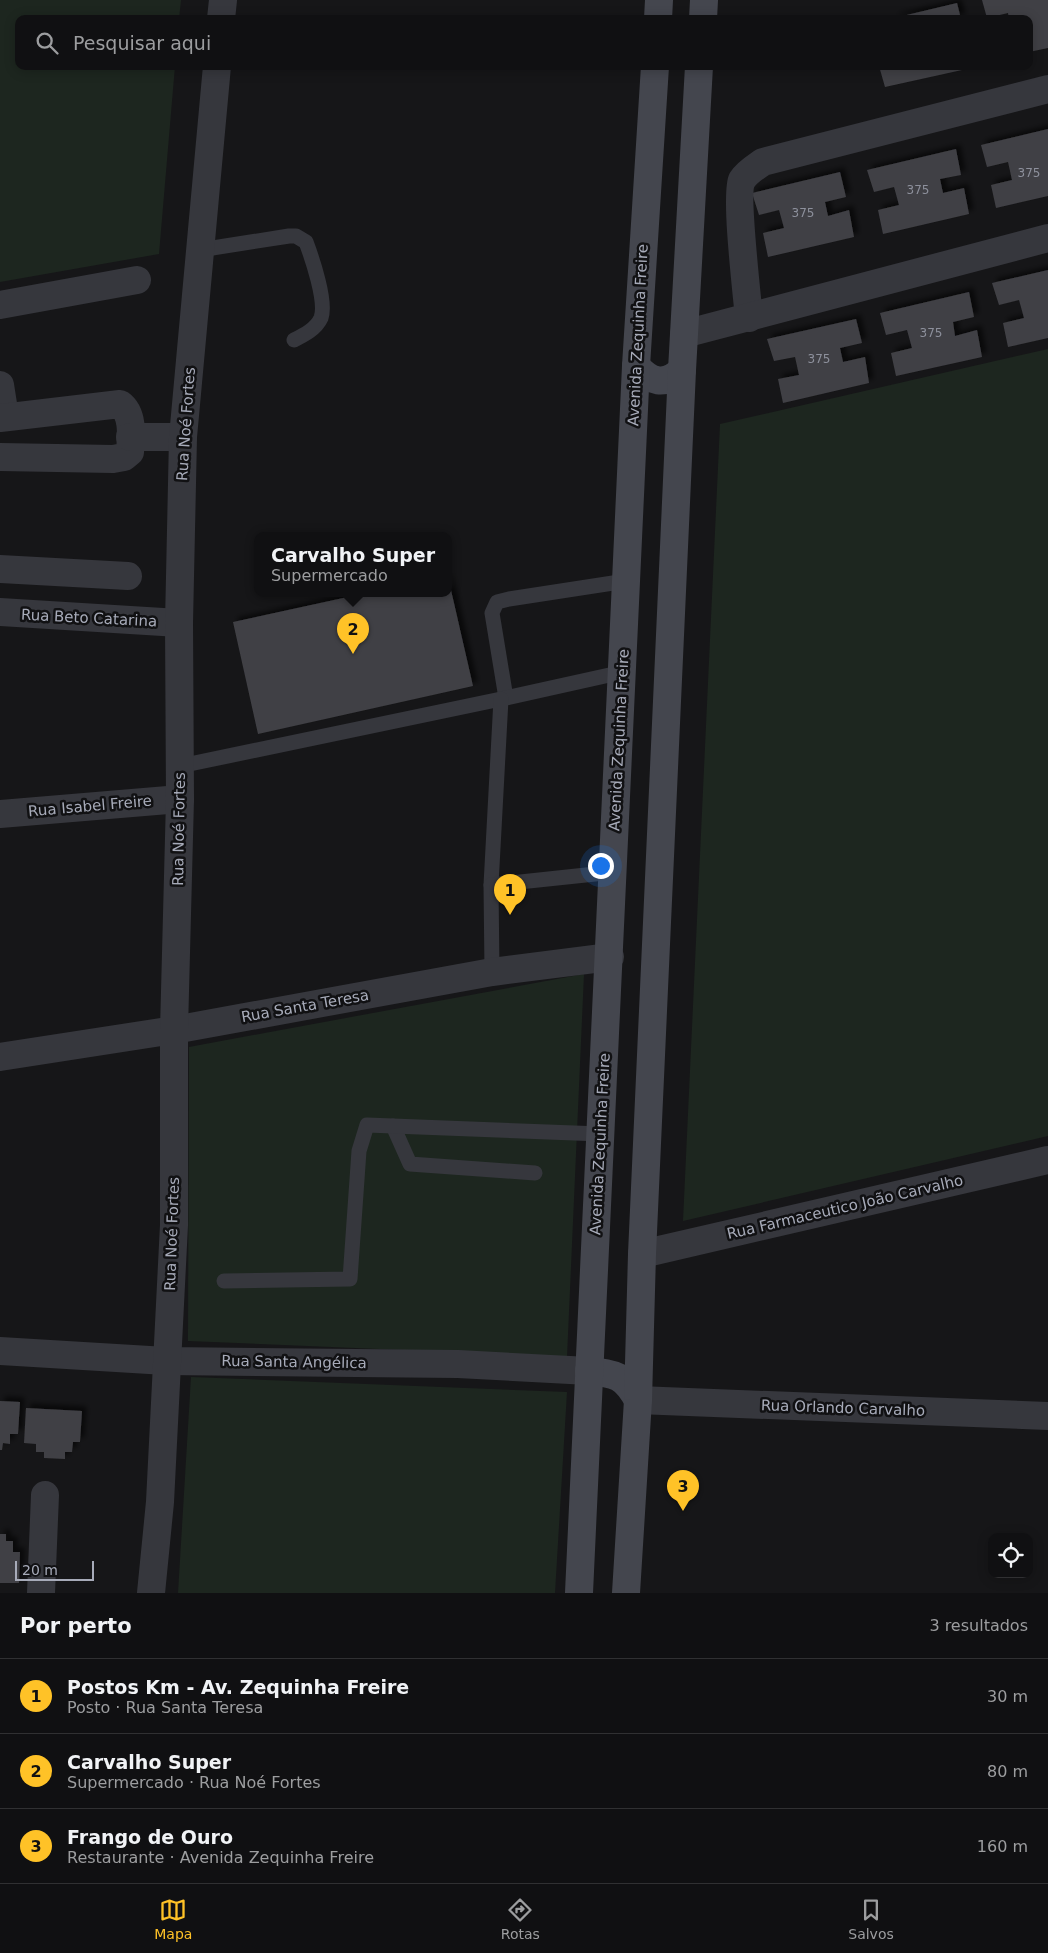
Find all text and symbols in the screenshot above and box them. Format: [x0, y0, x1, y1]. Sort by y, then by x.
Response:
search box [15, 15, 1033, 70]
icon: search [33, 29, 61, 57]
text: Pesquisar aqui [73, 32, 211, 54]
house number: 375 [1018, 166, 1040, 180]
house number: 375 [907, 183, 929, 197]
house number: 375 [792, 206, 814, 220]
street label: Avenida Zequinha Freire [624, 244, 652, 426]
house number: 375 [920, 326, 942, 340]
house number: 375 [808, 352, 830, 366]
street label: Rua Noé Fortes [173, 366, 199, 481]
popup [254, 532, 452, 597]
text: Carvalho Super [271, 544, 435, 566]
text: Supermercado [271, 566, 388, 585]
street label: Rua Beto Catarina [20, 605, 158, 631]
pin: 2 [337, 613, 369, 654]
street label: Avenida Zequinha Freire [605, 649, 633, 831]
street label: Rua Noé Fortes [169, 772, 189, 886]
street label: Rua Isabel Freire [27, 792, 153, 820]
your location [588, 853, 614, 879]
pin: 1 [494, 874, 526, 915]
street label: Rua Santa Teresa [240, 986, 370, 1026]
street label: Avenida Zequinha Freire [586, 1053, 614, 1235]
street label: Rua Farmaceutico João Carvalho [725, 1171, 965, 1243]
street label: Rua Noé Fortes [161, 1177, 183, 1291]
street label: Rua Santa Angélica [221, 1352, 367, 1372]
street label: Rua Orlando Carvalho [761, 1396, 925, 1420]
pin: 3 [667, 1470, 699, 1511]
map controls [988, 1533, 1033, 1578]
button: locate [988, 1533, 1033, 1578]
scale bar [15, 1558, 94, 1581]
text: 20 m [22, 1562, 58, 1578]
text: Por perto [20, 1614, 132, 1638]
text: 3 resultados [929, 1616, 1028, 1635]
text: Postos Km - Av. Zequinha Freire [67, 1676, 409, 1698]
text: 1 [30, 1687, 42, 1706]
text: 30 m [987, 1687, 1028, 1706]
text: Posto · Rua Santa Teresa [67, 1698, 263, 1717]
text: Carvalho Super [67, 1751, 231, 1773]
text: 2 [30, 1762, 42, 1781]
text: 80 m [987, 1762, 1028, 1781]
text: Supermercado · Rua Noé Fortes [67, 1773, 321, 1792]
text: Frango de Ouro [67, 1826, 233, 1848]
text: 3 [30, 1837, 42, 1856]
text: 160 m [977, 1837, 1028, 1856]
text: Restaurante · Avenida Zequinha Freire [67, 1848, 374, 1867]
tab: Mapa [154, 1896, 192, 1942]
tab: Rotas [501, 1896, 540, 1942]
tab: Salvos [848, 1896, 894, 1942]

